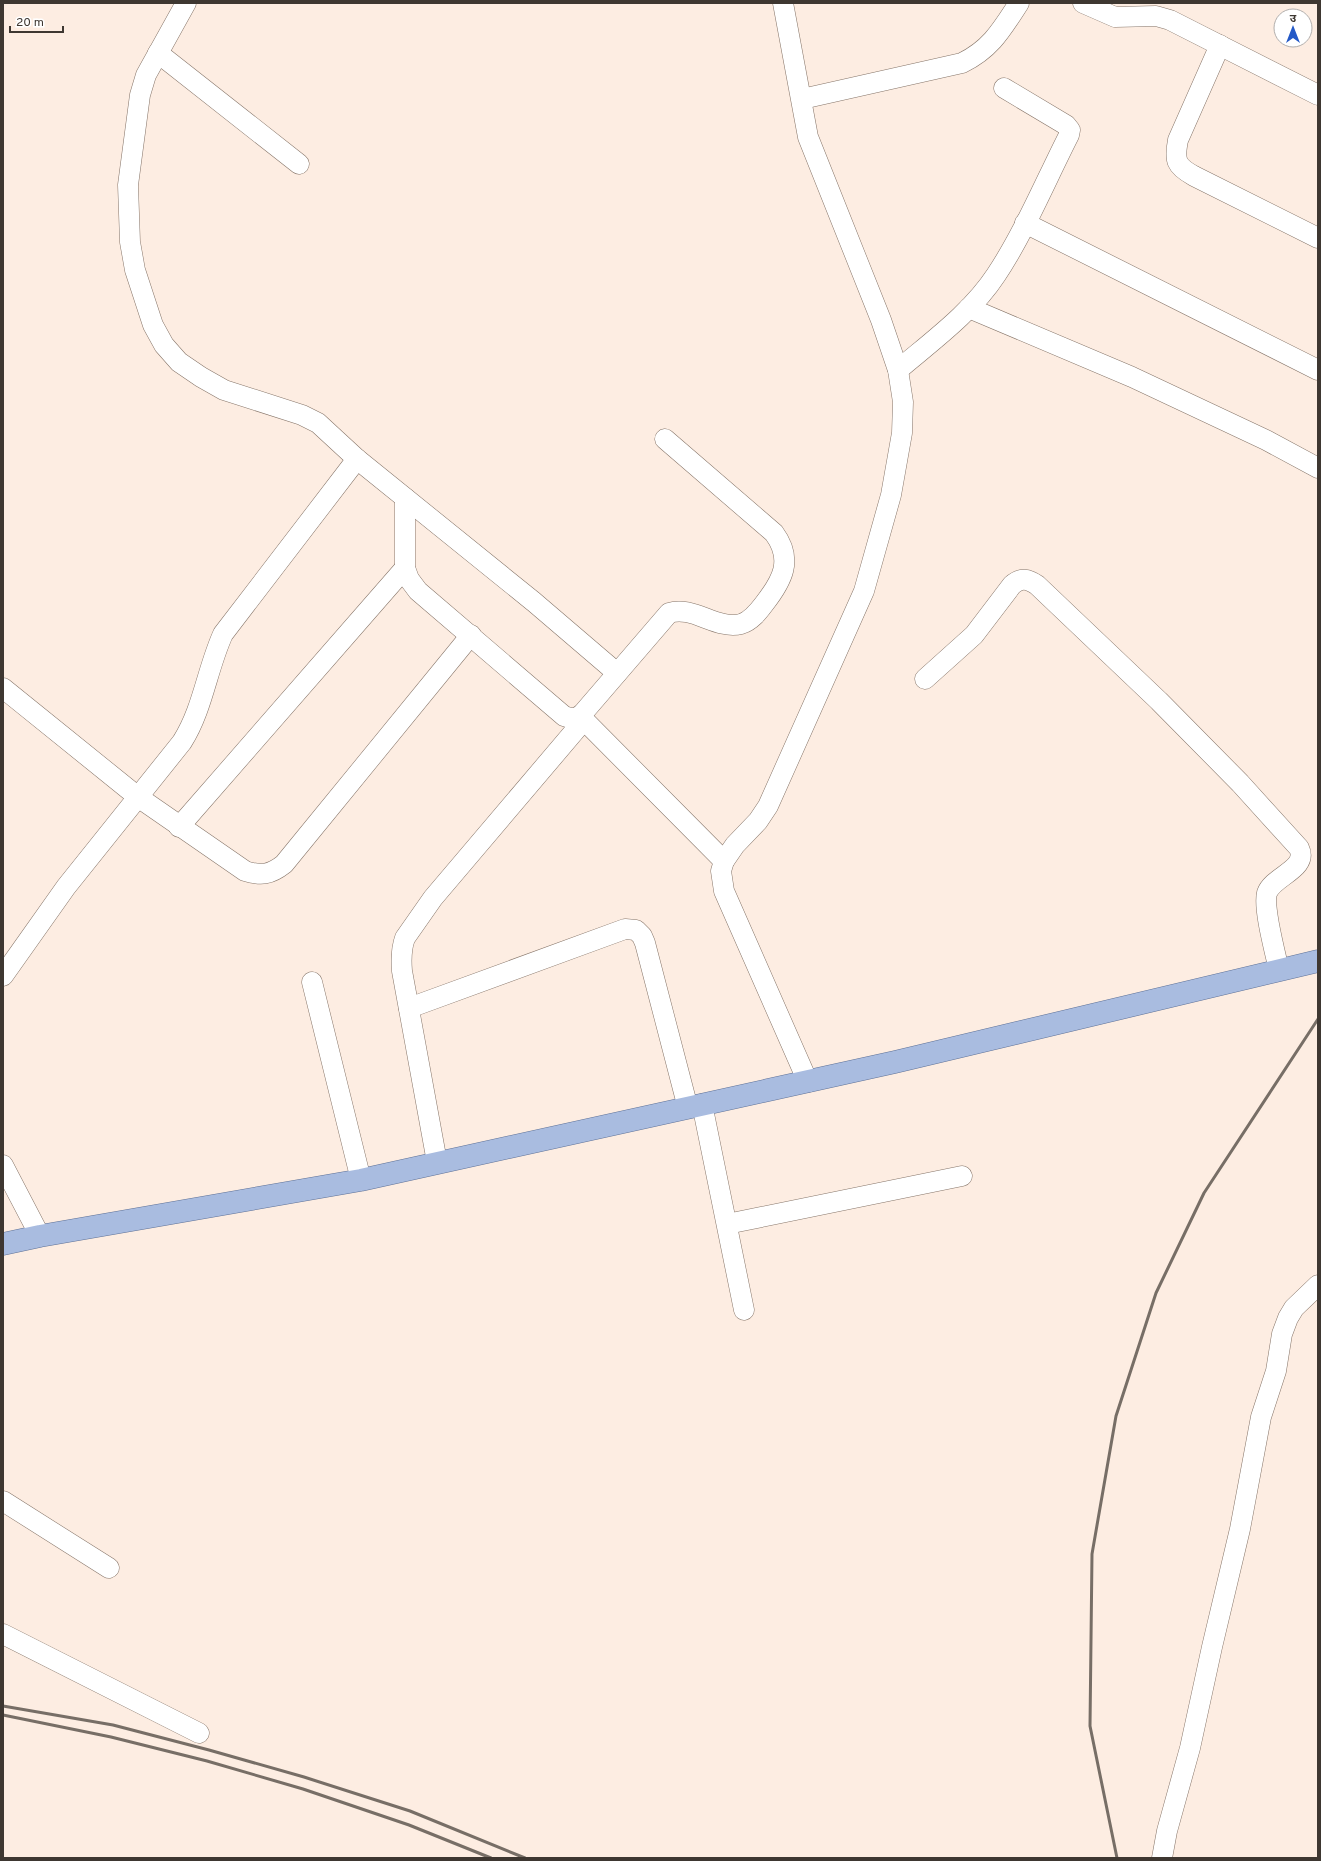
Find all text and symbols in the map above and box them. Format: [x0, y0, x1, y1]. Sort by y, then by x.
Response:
scale bar [10, 8, 63, 34]
north arrow [1273, 8, 1313, 48]
text: उ [1290, 12, 1297, 26]
text: 20 m [16, 15, 44, 31]

